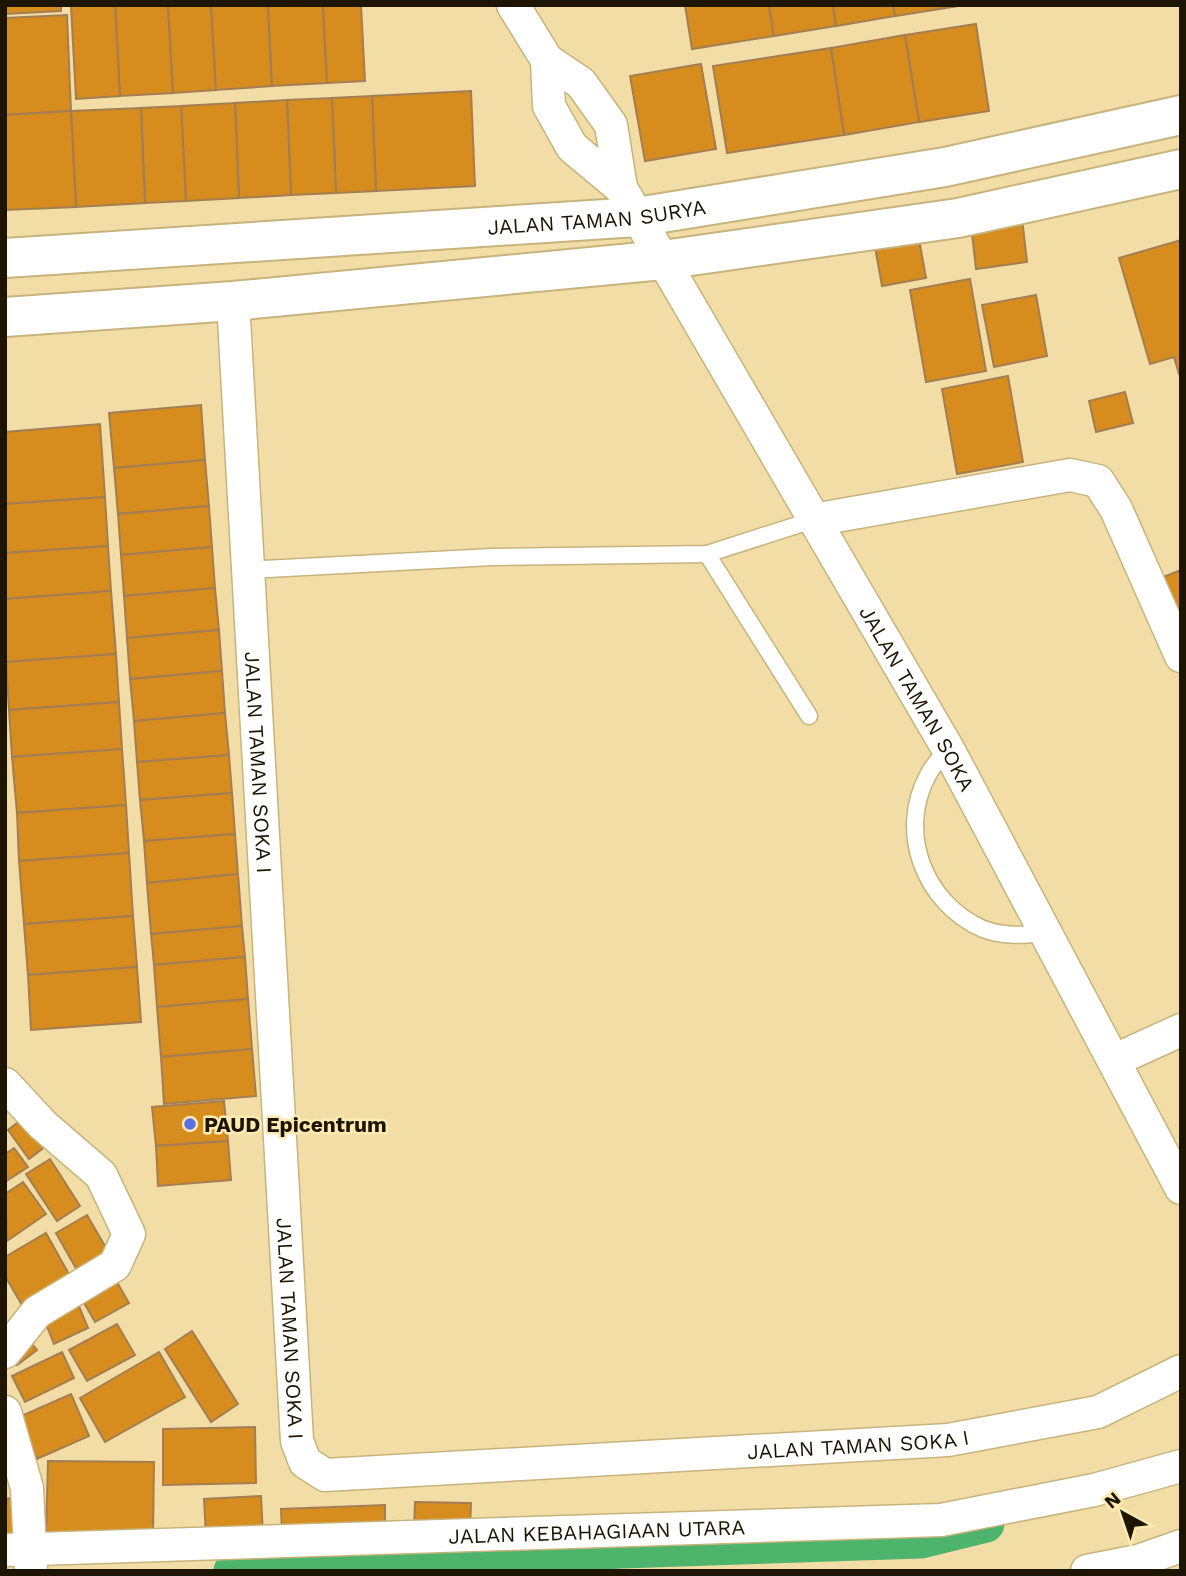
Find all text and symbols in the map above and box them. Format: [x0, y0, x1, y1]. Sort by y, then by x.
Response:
street label: JALAN TAMAN SURYA [487, 194, 708, 239]
street label: JALAN TAMAN SOKA [855, 601, 980, 795]
street label: JALAN TAMAN SOKA I [240, 651, 278, 874]
place label: PAUD Epicentrum [204, 1112, 387, 1137]
marker: PAUD Epicentrum [182, 1116, 198, 1132]
street label: JALAN TAMAN SOKA I [272, 1217, 309, 1440]
street label: JALAN TAMAN SOKA I [746, 1424, 971, 1464]
north arrow [1088, 1478, 1158, 1548]
text: N [1100, 1487, 1125, 1514]
street label: JALAN KEBAHAGIAAN UTARA [448, 1514, 746, 1548]

